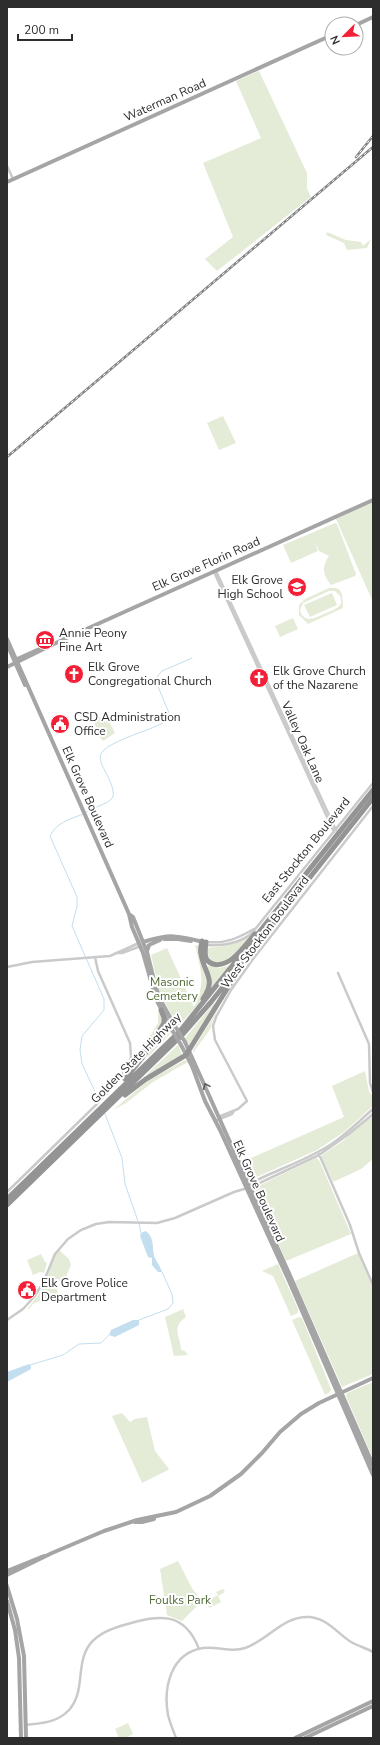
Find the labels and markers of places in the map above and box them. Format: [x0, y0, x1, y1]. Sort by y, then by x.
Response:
place label: Elk Grove High School [218, 572, 283, 602]
school or university icon: Elk Grove High School [286, 576, 308, 598]
place label: Annie Peony Fine Art [59, 625, 128, 655]
museum icon: Annie Peony Fine Art [34, 629, 56, 651]
place label: Elk Grove Congregational Church [88, 659, 212, 689]
church icon: Elk Grove Congregational Church [63, 663, 85, 685]
place label: Elk Grove Church of the Nazarene [273, 663, 366, 693]
church icon: Elk Grove Church of the Nazarene [248, 667, 270, 689]
place label: CSD Administration Office [74, 709, 181, 739]
public building icon: CSD Administration Office [49, 713, 71, 735]
place label: Elk Grove Police Department [41, 1275, 128, 1305]
public building icon: Elk Grove Police Department [16, 1279, 38, 1301]

